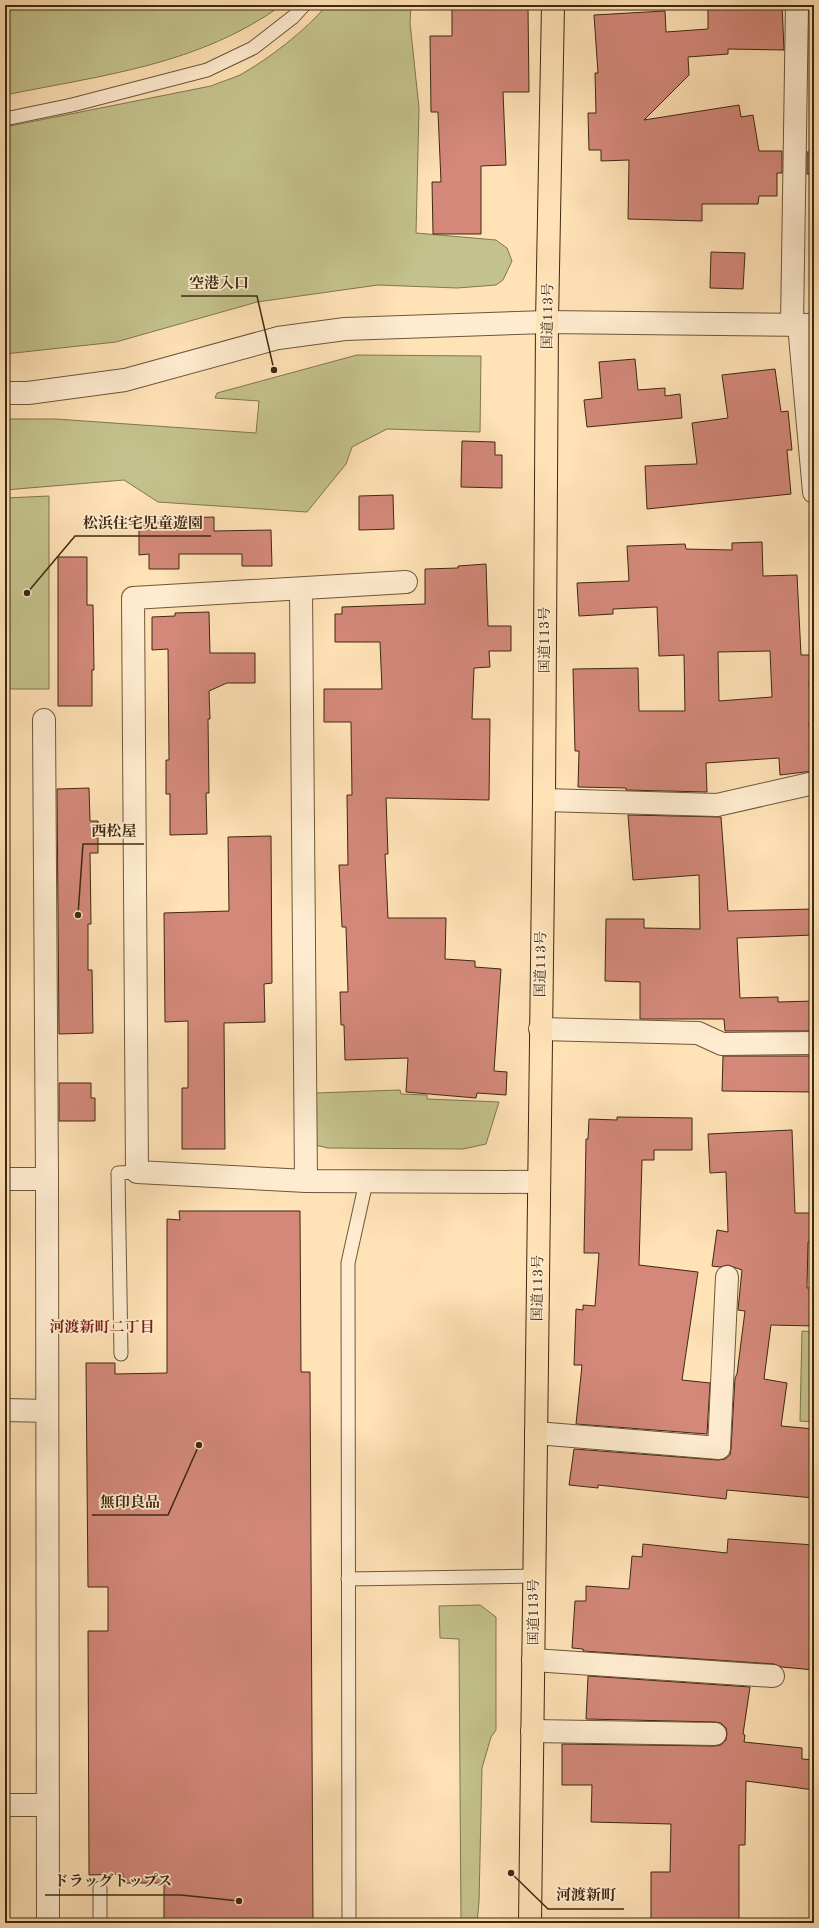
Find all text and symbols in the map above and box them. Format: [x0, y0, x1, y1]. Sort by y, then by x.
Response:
callout: 空港入口 [181, 269, 257, 296]
text: 空港入口 [189, 275, 249, 292]
street label: 国道113号 [539, 283, 556, 349]
callout: 松浜住宅児童遊園 [75, 509, 211, 536]
text: 松浜住宅児童遊園 [83, 514, 203, 532]
street label: 国道113号 [537, 607, 552, 673]
callout: 西松屋 [83, 817, 144, 844]
text: 西松屋 [91, 823, 137, 840]
street label: 国道113号 [532, 931, 549, 997]
street label: 国道113号 [529, 1255, 546, 1321]
district label: 河渡新町二丁目 [49, 1318, 155, 1336]
callout: 無印良品 [92, 1488, 168, 1515]
text: 無印良品 [100, 1494, 160, 1511]
street label: 国道113号 [526, 1579, 541, 1645]
callout: ドラッグトップス [45, 1868, 181, 1895]
text: ドラッグトップス [54, 1873, 172, 1890]
callout: 河渡新町 [548, 1882, 624, 1909]
text: 河渡新町 [556, 1886, 616, 1904]

